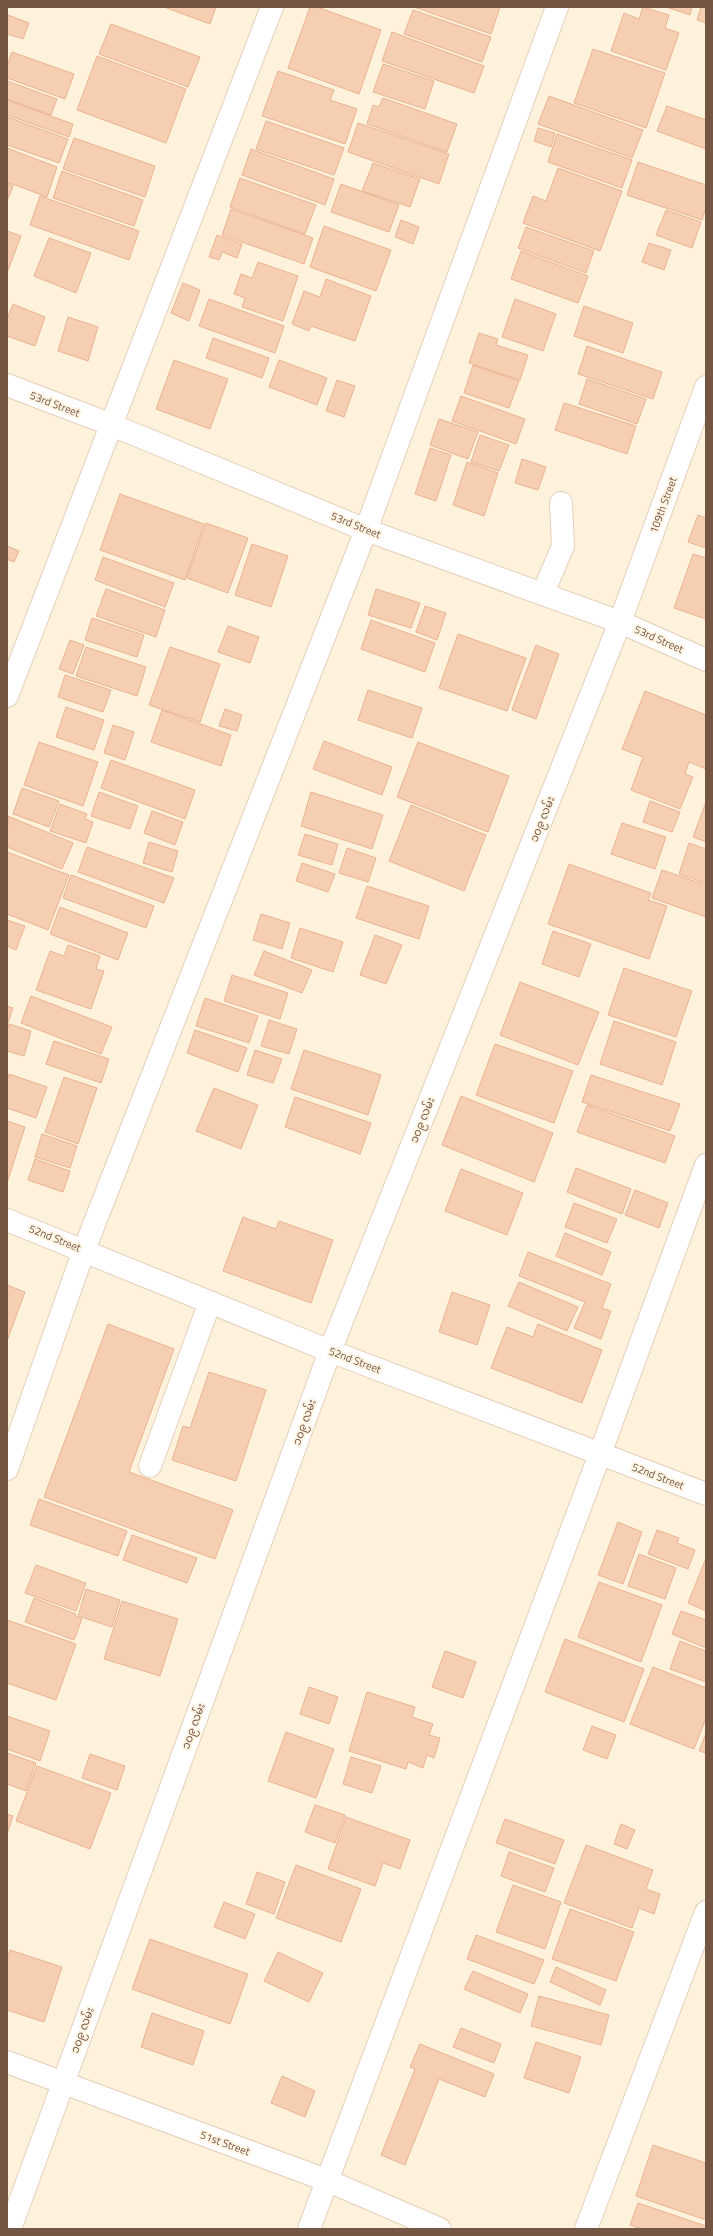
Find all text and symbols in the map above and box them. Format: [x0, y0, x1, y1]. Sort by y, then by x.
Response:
street label: 53rd Street [28, 387, 83, 421]
street label: 109th Street [645, 474, 681, 535]
street label: 53rd Street [329, 508, 383, 542]
street label: 53rd Street [632, 621, 686, 657]
street label: ၁၀၉ လမ်း [526, 794, 559, 845]
street label: ၁၀၉ လမ်း [406, 1095, 439, 1146]
street label: 52nd Street [27, 1220, 84, 1256]
street label: 52nd Street [327, 1343, 384, 1377]
street label: ၁၀၉ လမ်း [288, 1397, 321, 1448]
street label: 52nd Street [630, 1459, 687, 1493]
street label: ၁၀၉ လမ်း [177, 1701, 210, 1752]
street label: ၁၀၉ လမ်း [66, 2005, 99, 2056]
street label: 51st Street [198, 2127, 252, 2159]

